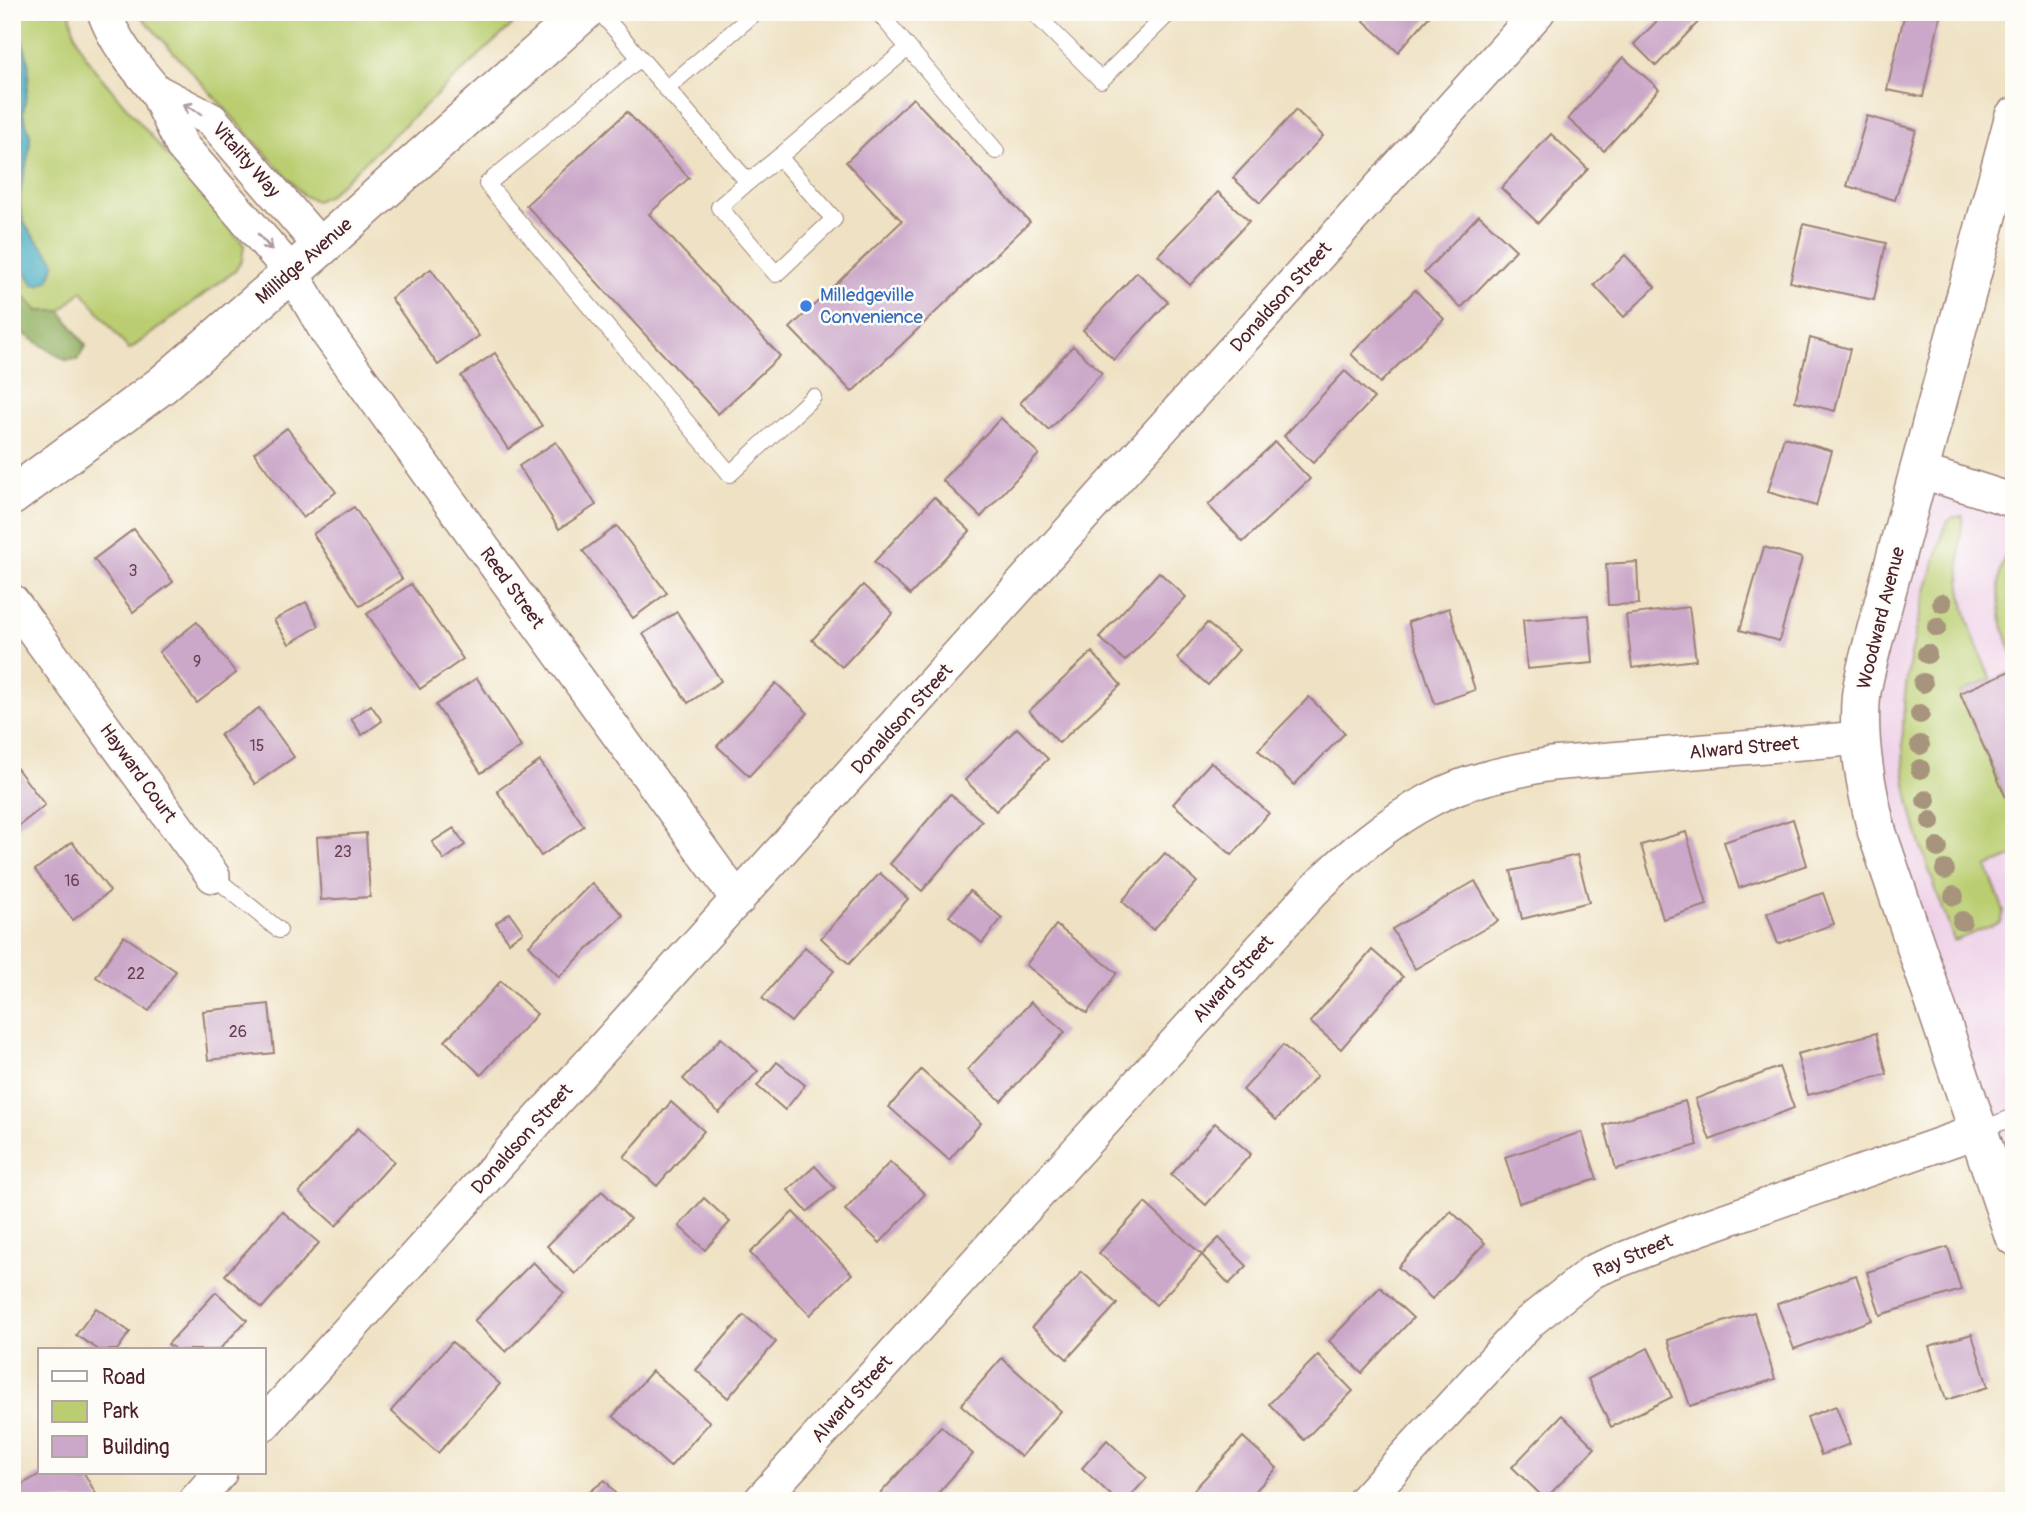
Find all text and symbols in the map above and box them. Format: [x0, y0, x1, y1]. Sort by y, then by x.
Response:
one-way arrow [182, 102, 203, 116]
street label: Vitality Way [207, 117, 285, 203]
street label: Millidge Avenue [251, 212, 358, 309]
one-way arrow [257, 233, 273, 251]
street label: Donaldson Street [1225, 237, 1337, 357]
place label: Milledgeville Convenience [820, 283, 924, 329]
marker: Milledgeville Convenience [798, 298, 814, 314]
street label: Reed Street [474, 543, 550, 634]
street label: Woodward Avenue [1852, 544, 1910, 692]
house number: 3 [129, 561, 138, 581]
house number: 9 [193, 652, 201, 672]
street label: Donaldson Street [846, 659, 958, 779]
street label: Hayward Court [94, 719, 182, 827]
street label: Alward Street [1688, 731, 1800, 765]
house number: 15 [250, 736, 264, 756]
house number: 23 [334, 842, 352, 862]
house number: 16 [64, 871, 80, 891]
street label: Alward Street [1187, 930, 1279, 1028]
house number: 22 [127, 964, 145, 984]
house number: 26 [229, 1022, 247, 1042]
street label: Donaldson Street [466, 1079, 578, 1199]
street label: Ray Street [1590, 1228, 1676, 1283]
legend [38, 1348, 266, 1474]
street label: Alward Street [806, 1350, 898, 1448]
text: Road [102, 1364, 146, 1391]
text: Park [102, 1398, 139, 1425]
text: Building [102, 1434, 169, 1461]

